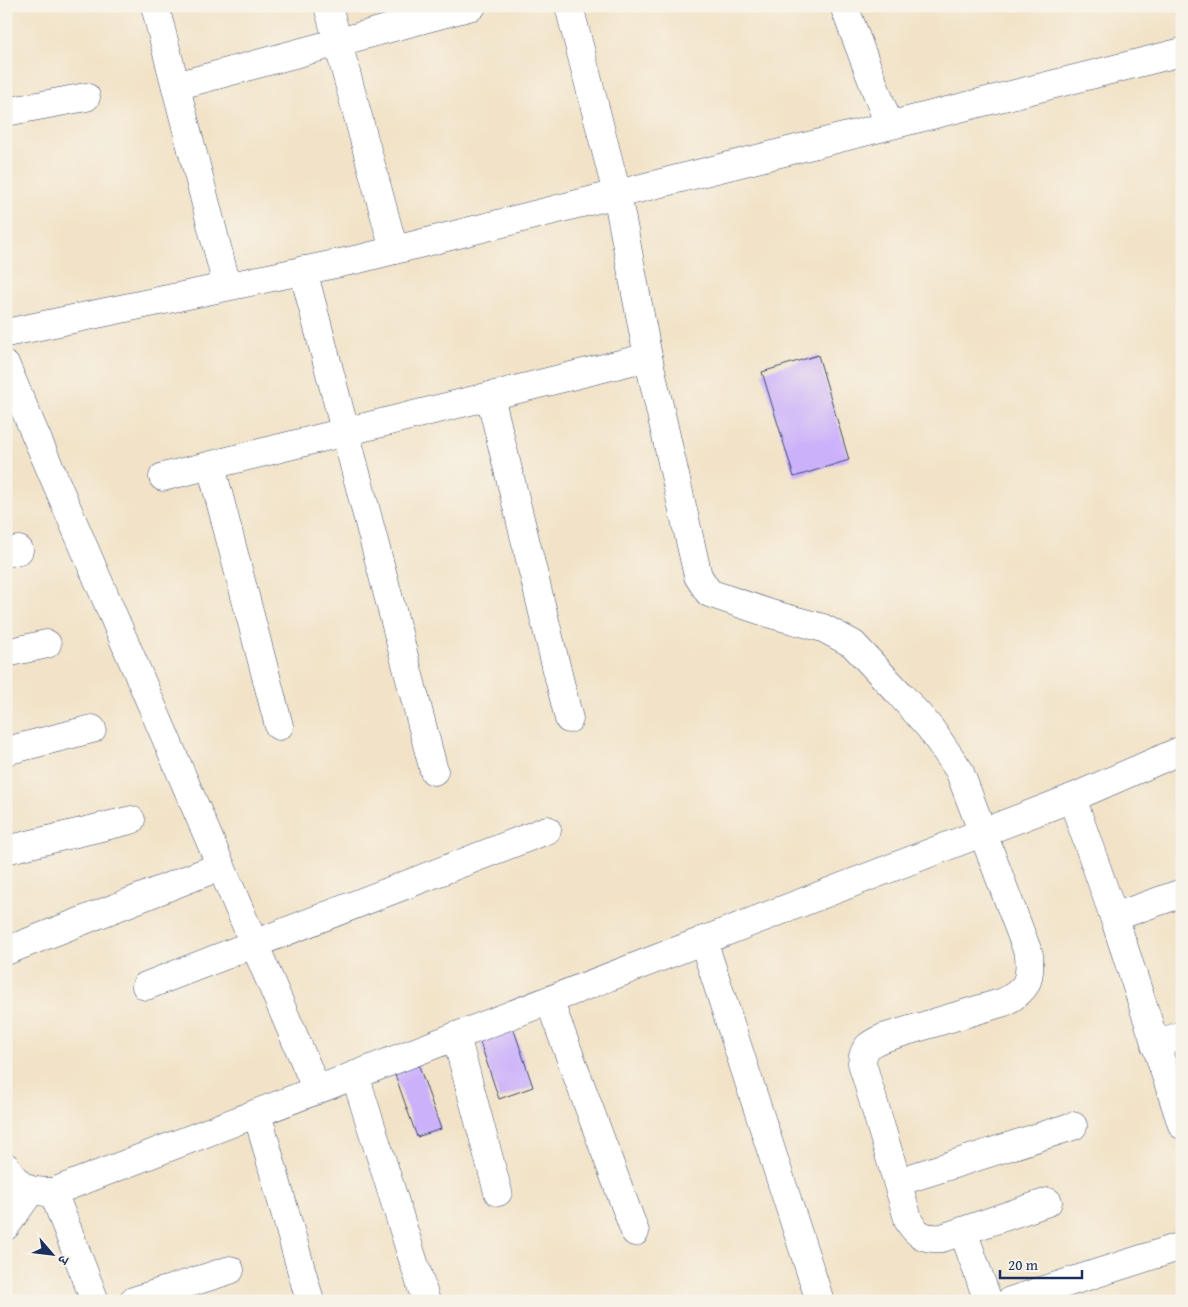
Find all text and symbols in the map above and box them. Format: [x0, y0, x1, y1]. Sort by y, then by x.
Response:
north arrow [28, 1230, 78, 1280]
scale bar [1000, 1247, 1083, 1279]
text: उ [53, 1251, 74, 1269]
text: 20 m [1008, 1254, 1039, 1275]

